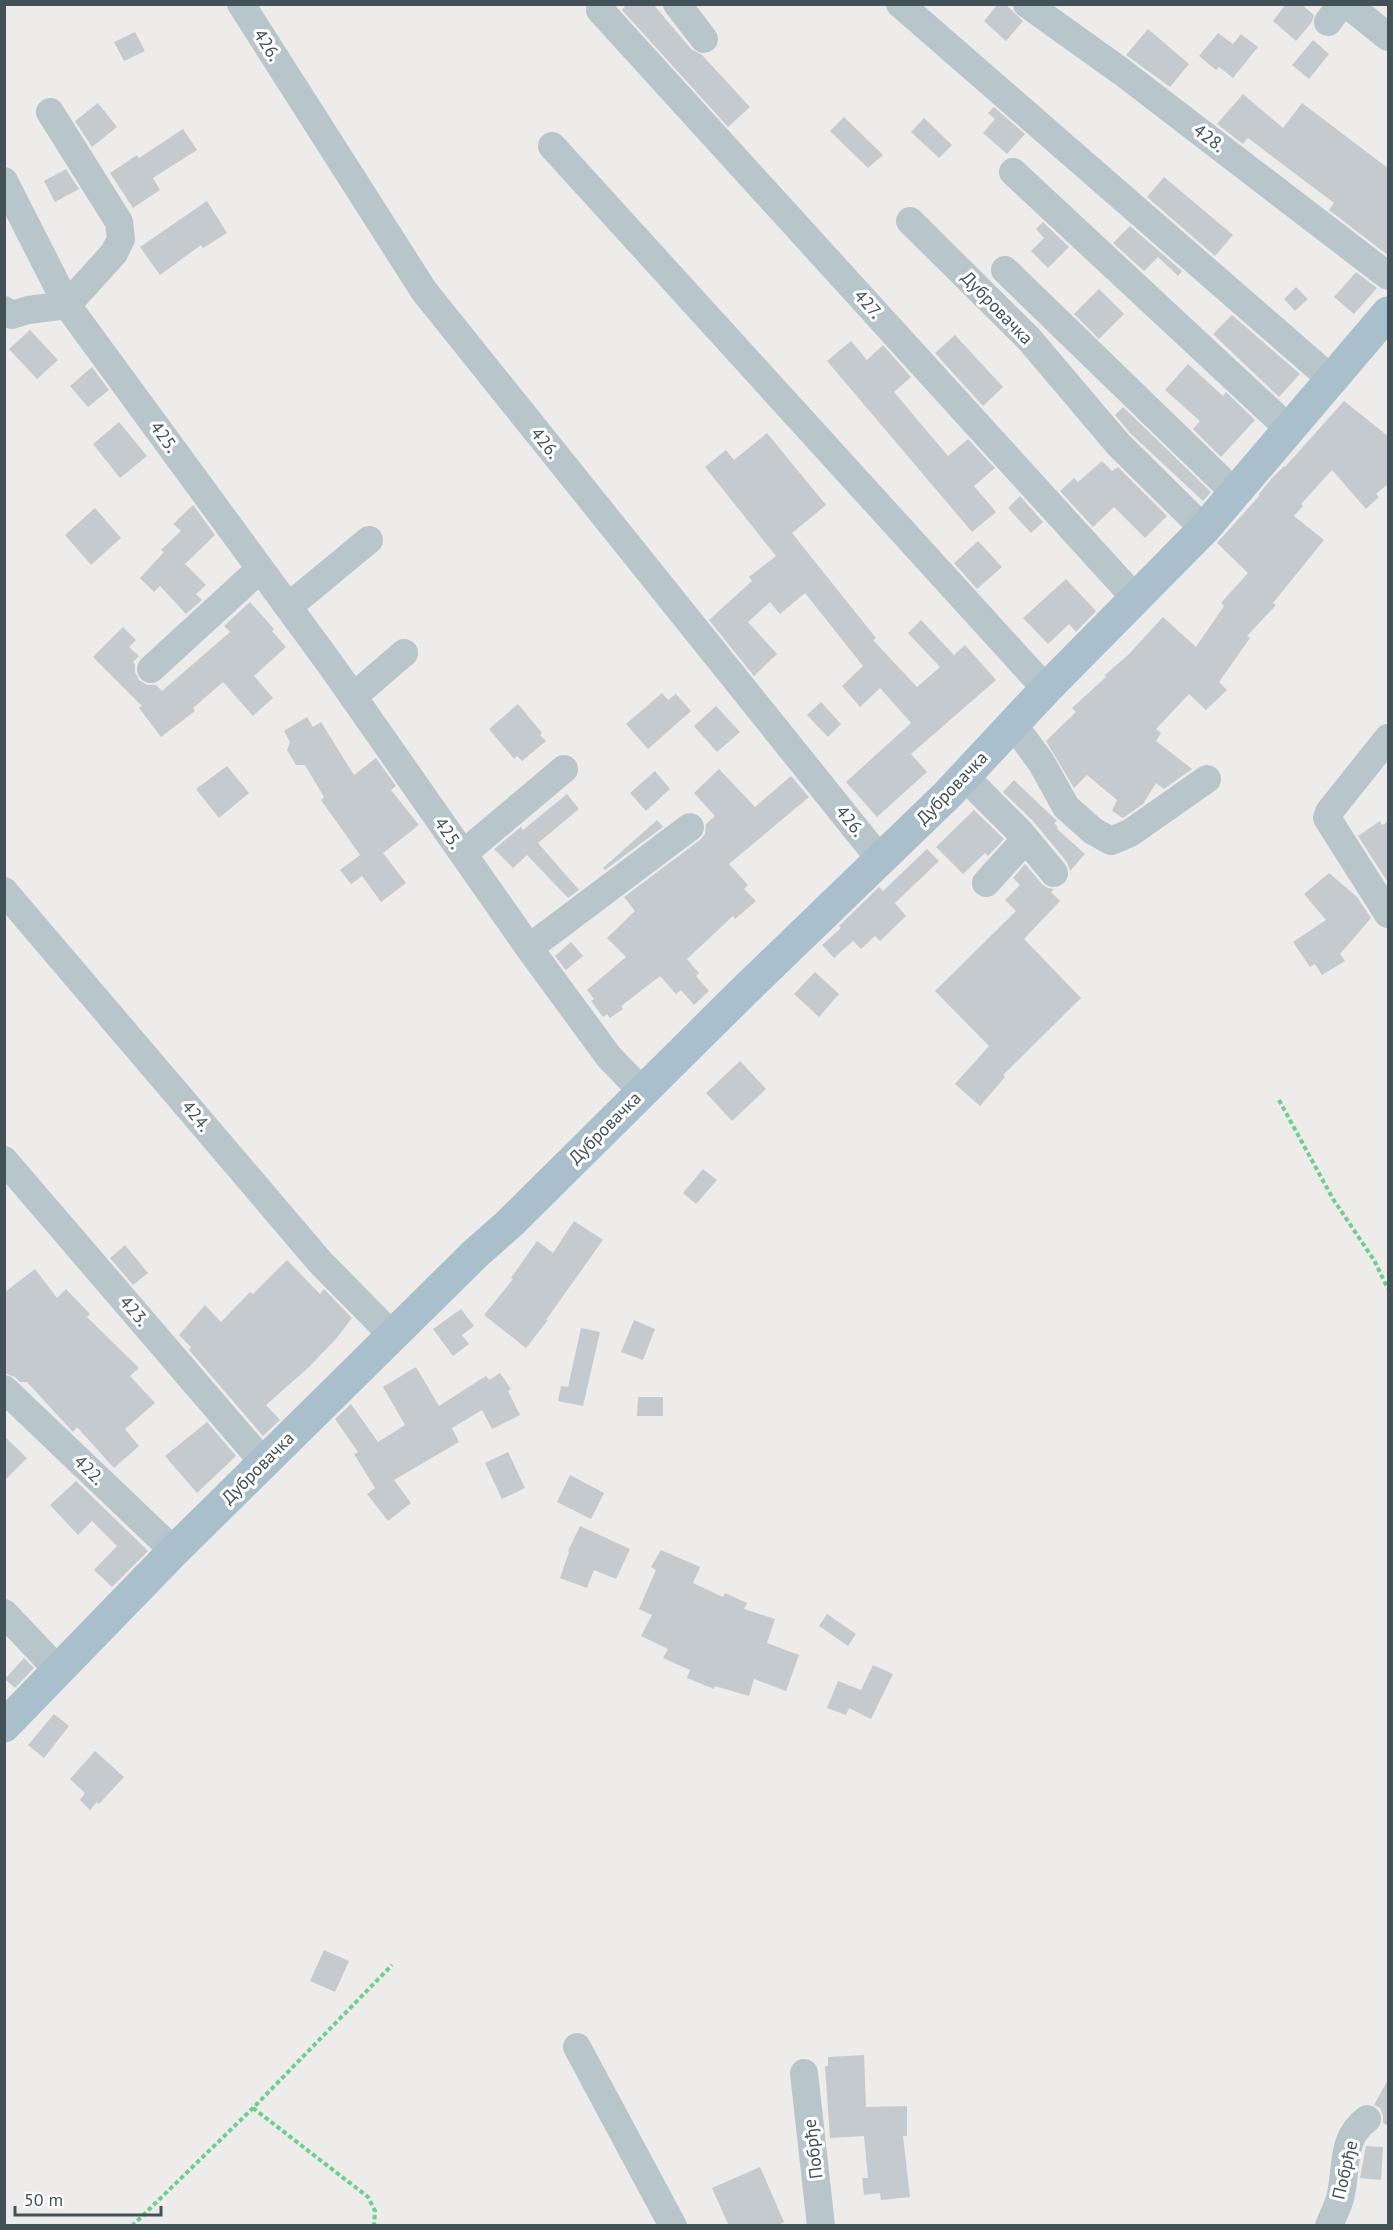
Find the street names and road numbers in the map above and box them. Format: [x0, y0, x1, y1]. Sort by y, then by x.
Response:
street label: 426. [249, 25, 286, 65]
street label: 428. [1189, 118, 1230, 157]
street label: Дубровачка [957, 266, 1038, 349]
street label: 427. [849, 284, 887, 323]
street label: 425. [145, 416, 183, 457]
street label: 426. [526, 423, 565, 463]
street label: Дубровачка [911, 746, 992, 829]
street label: 426. [831, 801, 870, 841]
street label: 425. [429, 812, 467, 853]
street label: Дубровачка [564, 1087, 646, 1169]
street label: 424. [177, 1096, 216, 1136]
street label: 423. [115, 1291, 154, 1331]
street label: Дубровачка [217, 1427, 299, 1509]
street label: 422. [69, 1450, 109, 1489]
street label: Побрђе [797, 2118, 828, 2180]
street label: Побрђе [1327, 2138, 1362, 2202]

